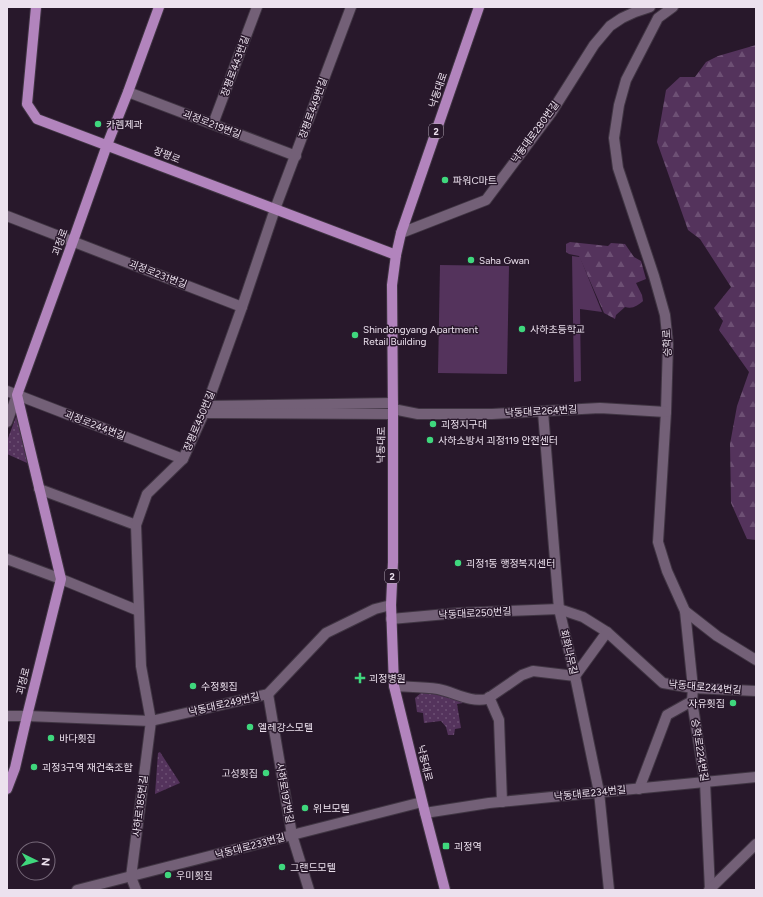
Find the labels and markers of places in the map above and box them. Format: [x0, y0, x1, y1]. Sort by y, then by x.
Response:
place label: 카렘제과 [106, 118, 143, 131]
marker: 카렘제과 [93, 119, 103, 129]
place label: 파워C마트 [453, 174, 497, 187]
marker: 파워C마트 [440, 175, 450, 185]
place label: Saha Gwan [479, 254, 530, 267]
marker: Saha Gwan [466, 255, 476, 265]
place label: Shindongyang Apartment Retail Building [363, 323, 478, 348]
place label: 사하초등학교 [530, 323, 585, 336]
marker: 사하초등학교 [517, 324, 527, 334]
marker: Shindongyang Apartment Retail Building [350, 330, 360, 340]
place label: 괴정지구대 [441, 418, 487, 431]
marker: 괴정지구대 [428, 419, 438, 429]
place label: 사하소방서 괴정119 안전센터 [438, 434, 558, 447]
marker: 사하소방서 괴정119 안전센터 [425, 435, 435, 445]
place label: 괴정1동 행정복지센터 [466, 557, 555, 570]
marker: 괴정1동 행정복지센터 [453, 558, 463, 568]
marker: 괴정병원 [354, 672, 366, 684]
place label: 괴정병원 [369, 672, 406, 685]
place label: 수정횟집 [201, 680, 238, 693]
marker: 수정횟집 [188, 681, 198, 691]
place label: 자유횟집 [688, 697, 725, 710]
marker: 자유횟집 [728, 698, 738, 708]
place label: 엘레강스모텔 [258, 721, 313, 734]
marker: 엘레강스모텔 [245, 722, 255, 732]
place label: 바다횟집 [59, 732, 96, 745]
marker: 바다횟집 [46, 733, 56, 743]
place label: 괴정3구역 재건축조합 [42, 761, 134, 774]
marker: 괴정3구역 재건축조합 [29, 762, 39, 772]
place label: 고성횟집 [221, 767, 258, 780]
marker: 고성횟집 [261, 768, 271, 778]
place label: 위브모텔 [313, 802, 350, 815]
marker: 위브모텔 [300, 803, 310, 813]
place label: 괴정역 [454, 840, 482, 853]
marker: 괴정역 [441, 841, 451, 851]
place label: 그랜드모텔 [290, 861, 336, 874]
marker: 그랜드모텔 [277, 862, 287, 872]
place label: 우미횟집 [176, 869, 213, 882]
marker: 우미횟집 [163, 870, 173, 880]

